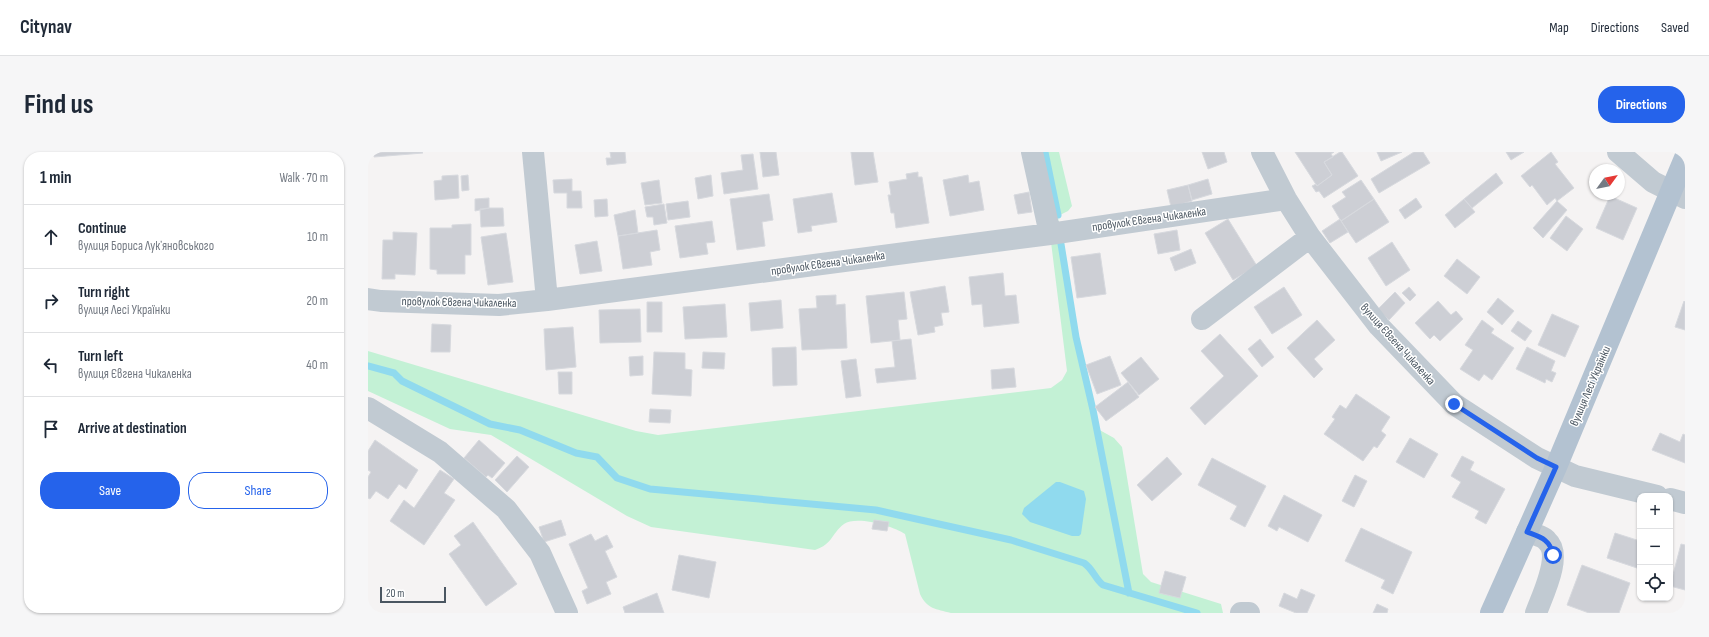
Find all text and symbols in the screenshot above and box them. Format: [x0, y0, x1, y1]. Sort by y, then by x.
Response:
text: Citynav [20, 16, 72, 39]
text: Map [1549, 19, 1569, 36]
text: Directions [1591, 19, 1639, 36]
text: Saved [1661, 19, 1689, 36]
button: Directions [1598, 86, 1685, 123]
text: Find us [24, 88, 93, 121]
north arrow [1589, 164, 1625, 200]
text: 1 min [40, 168, 72, 188]
text: Walk · 70 m [279, 170, 328, 186]
street label: провулок Євгена Чикаленка [1091, 204, 1207, 235]
text: Continue [78, 219, 127, 238]
icon: ahead [40, 226, 62, 248]
text: 10 m [307, 229, 328, 245]
text: вулиця Бориса Лукʼяновського [78, 238, 214, 254]
street label: провулок Євгена Чикаленка [770, 248, 886, 279]
text: Turn right [78, 283, 130, 302]
icon: right [40, 290, 62, 312]
text: 20 m [306, 293, 328, 309]
street label: провулок Євгена Чикаленка [401, 294, 517, 311]
street label: вулиця Євгена Чикаленка [1357, 300, 1439, 389]
text: вулиця Лесі Українки [78, 302, 171, 318]
street label: вулиця Лесі Українки [1567, 344, 1614, 428]
text: Turn left [78, 347, 123, 366]
icon: left [40, 354, 62, 376]
text: 40 m [306, 357, 328, 373]
text: вулиця Євгена Чикаленка [78, 366, 192, 382]
route end [1445, 395, 1463, 413]
icon: arrive [40, 418, 62, 440]
text: Arrive at destination [78, 419, 187, 438]
button: Save [40, 472, 180, 509]
button: Share [188, 472, 328, 509]
map controls [1637, 493, 1673, 601]
button: + [1637, 493, 1673, 529]
button: − [1637, 529, 1673, 565]
route start [1544, 546, 1562, 564]
button: locate [1637, 565, 1673, 601]
scale bar [380, 585, 446, 604]
text: 20 m [386, 587, 404, 600]

